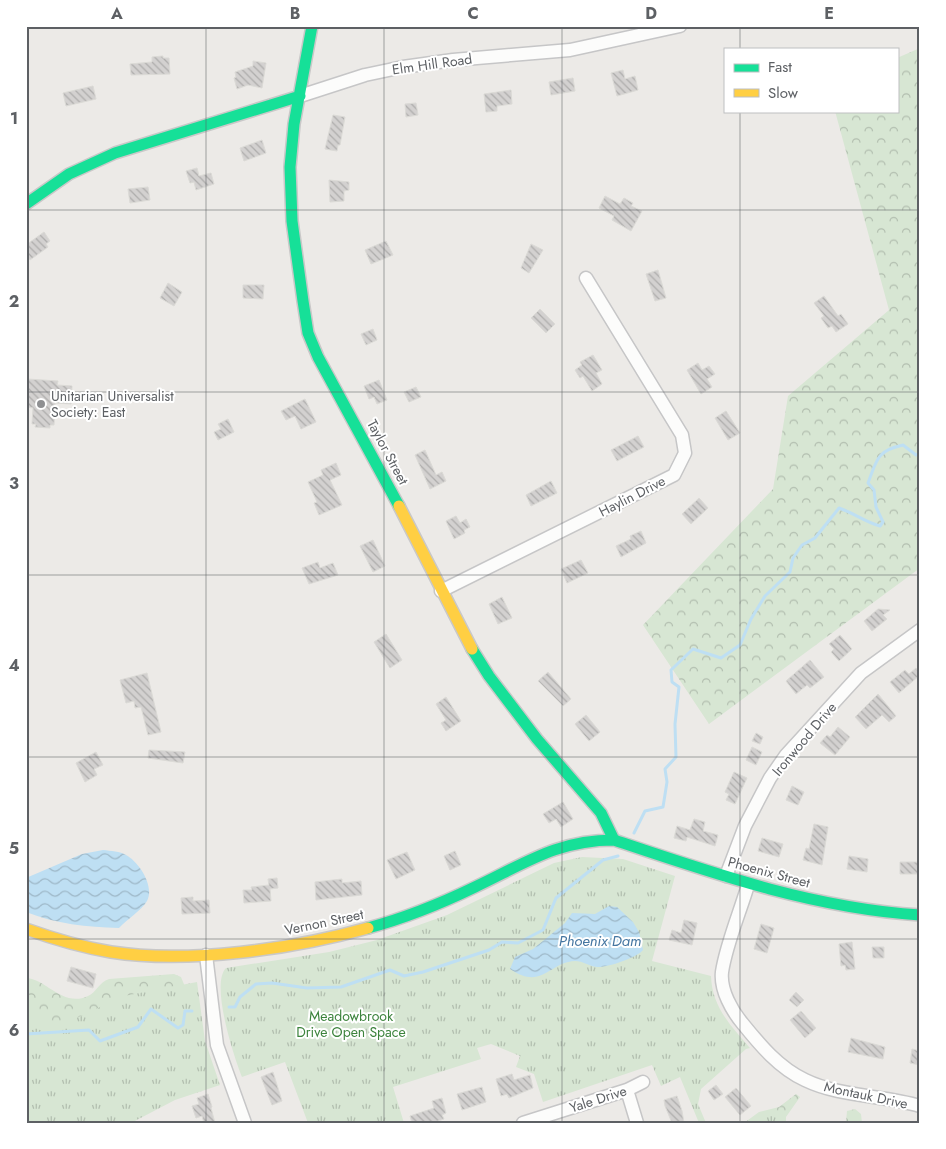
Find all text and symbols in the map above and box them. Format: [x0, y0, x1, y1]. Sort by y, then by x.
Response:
text: A [110, 2, 123, 25]
text: B [290, 2, 300, 25]
text: C [467, 2, 479, 25]
text: D [645, 2, 657, 25]
text: E [824, 2, 834, 25]
street label: Elm Hill Road [391, 48, 473, 80]
legend [724, 48, 898, 112]
text: Fast [768, 56, 792, 78]
text: Slow [768, 82, 799, 104]
text: 1 [10, 107, 18, 130]
text: 2 [9, 290, 19, 313]
place label: Unitarian Universalist Society: East [51, 386, 174, 422]
marker: Unitarian Universalist Society: East [35, 398, 47, 410]
street label: Taylor Street [362, 416, 414, 489]
street label: Haylin Drive [595, 471, 669, 521]
text: 3 [9, 472, 19, 495]
text: 4 [8, 654, 20, 677]
street label: Ironwood Drive [767, 698, 841, 780]
text: 5 [9, 837, 19, 860]
street label: Phoenix Street [726, 851, 813, 893]
street label: Vernon Street [283, 904, 366, 940]
water label: Phoenix Dam [559, 930, 641, 952]
park label: Meadowbrook Drive Open Space [296, 1006, 406, 1042]
text: 6 [9, 1019, 19, 1042]
street label: Montauk Drive [822, 1076, 910, 1114]
street label: Yale Drive [567, 1080, 629, 1118]

